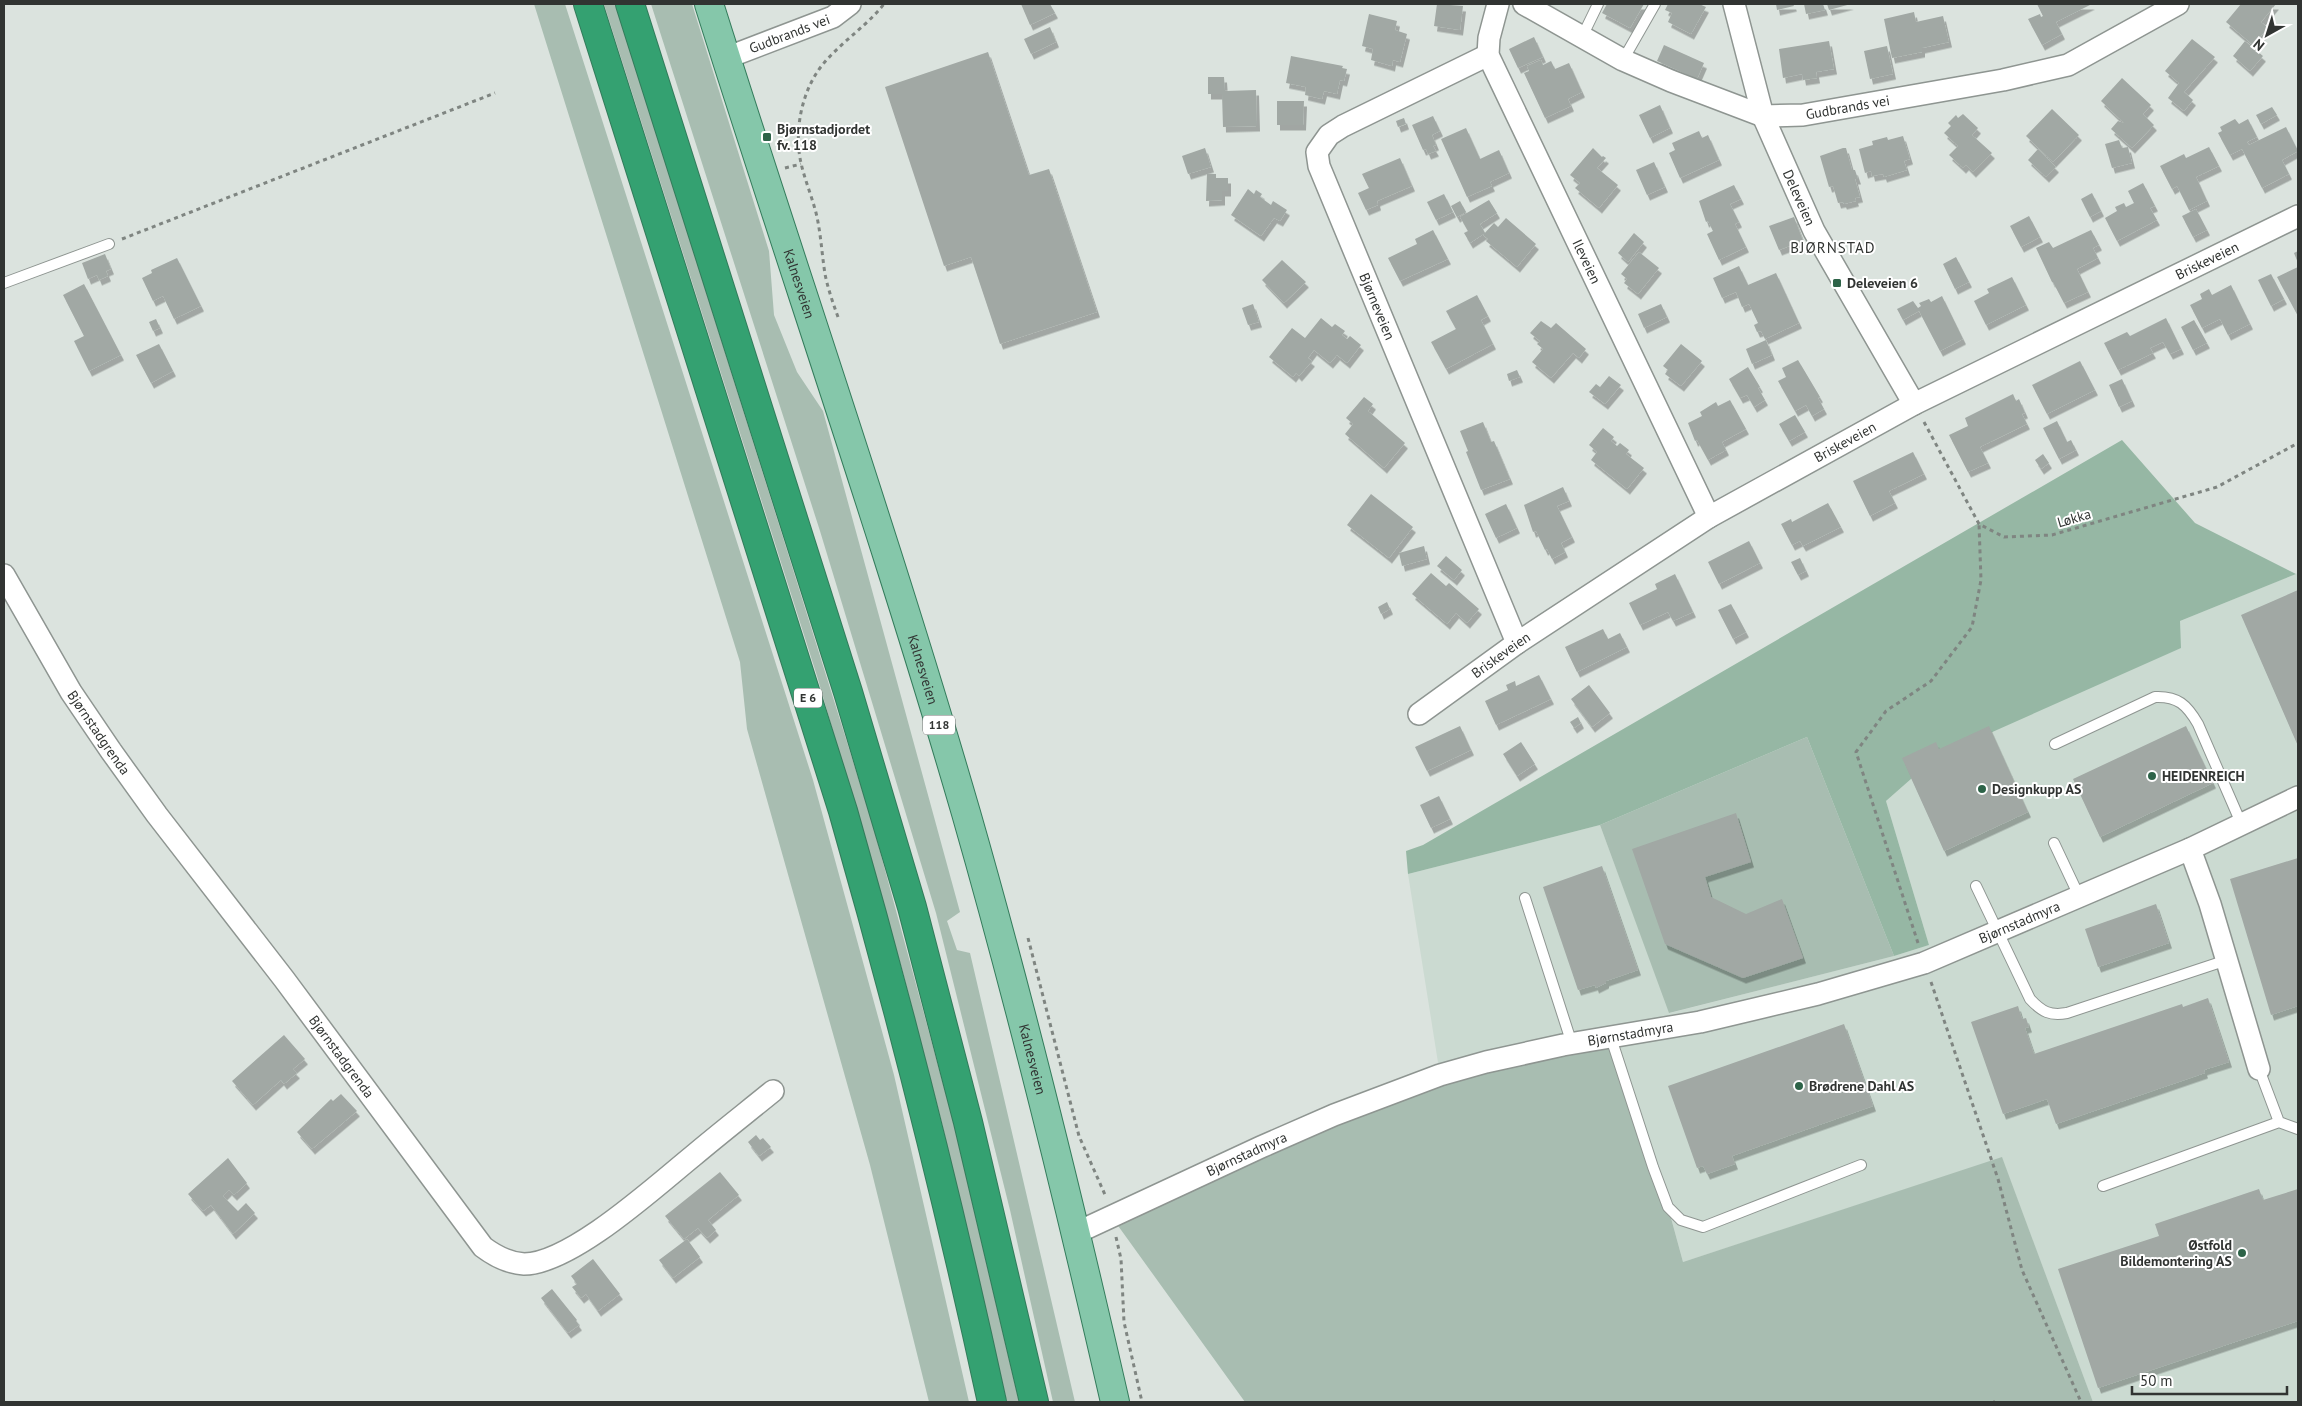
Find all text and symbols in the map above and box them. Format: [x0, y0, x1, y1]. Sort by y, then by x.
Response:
street label: Gudbrands vei [747, 10, 832, 57]
north arrow [2242, 10, 2292, 60]
text: N [2250, 35, 2268, 55]
street label: Gudbrands vei [1804, 91, 1891, 123]
place label: Bjørnstadjordet fv. 118 [777, 120, 870, 154]
marker: Bjørnstadjordet fv. 118 [761, 131, 773, 143]
street label: Deleveien [1779, 167, 1819, 228]
street label: Ileveien [1568, 236, 1605, 287]
street label: Briskeveien [2172, 237, 2242, 284]
district label: BJØRNSTAD [1790, 238, 1876, 257]
street label: Kalnesveien [780, 247, 819, 321]
street label: Bjørneveien [1355, 270, 1399, 343]
place label: Deleveien 6 [1847, 274, 1918, 292]
marker: Deleveien 6 [1831, 277, 1843, 289]
street label: Briskeveien [1811, 418, 1879, 466]
street label: Løkka [2055, 505, 2093, 531]
street label: Briskeveien [1468, 628, 1534, 682]
street label: Kalnesveien [904, 632, 942, 707]
street label: Bjørnstadgrenda [63, 687, 134, 778]
road number: E 6 [794, 688, 822, 708]
road number: 118 [923, 716, 955, 734]
place label: HEIDENREICH [2162, 767, 2245, 785]
marker: HEIDENREICH [2146, 770, 2158, 782]
place label: Designkupp AS [1992, 780, 2081, 798]
marker: Designkupp AS [1976, 783, 1988, 795]
street label: Bjørnstadmyra [1976, 897, 2063, 947]
street label: Bjørnstadgrenda [305, 1012, 378, 1102]
street label: Bjørnstadmyra [1586, 1018, 1675, 1050]
street label: Kalnesveien [1015, 1022, 1050, 1096]
place label: Brødrene Dahl AS [1809, 1077, 1914, 1095]
marker: Brødrene Dahl AS [1793, 1080, 1805, 1092]
street label: Bjørnstadmyra [1203, 1128, 1290, 1180]
place label: Østfold Bildemontering AS [2120, 1236, 2232, 1270]
marker: Østfold Bildemontering AS [2236, 1247, 2248, 1259]
scale bar [2132, 1364, 2287, 1396]
text: 50 m [2140, 1371, 2173, 1390]

